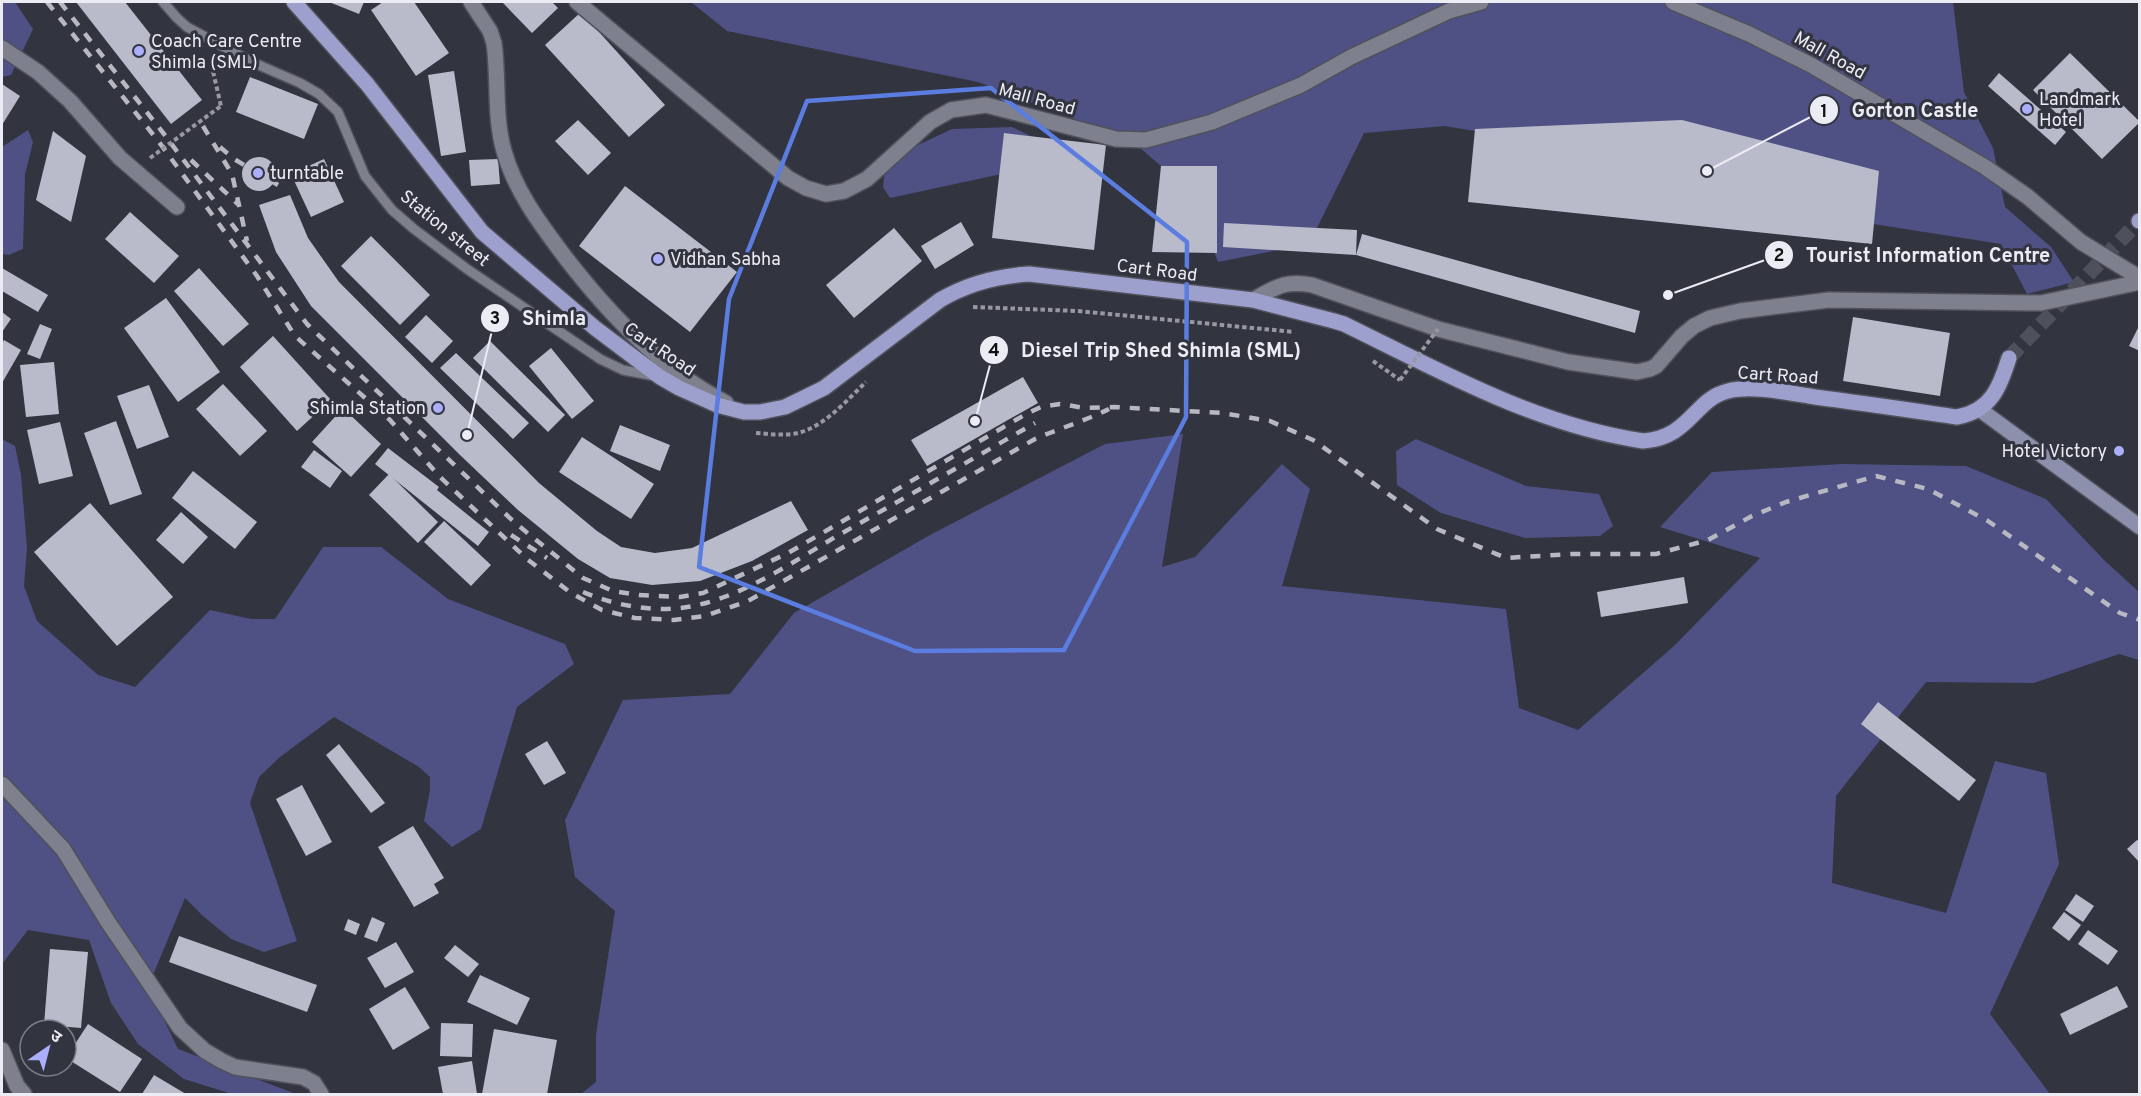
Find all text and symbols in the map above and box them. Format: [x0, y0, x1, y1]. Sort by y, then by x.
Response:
street label: Mall Road [1789, 27, 1869, 85]
place label: Coach Care Centre Shimla (SML) [151, 31, 302, 75]
marker: Coach Care Centre Shimla (SML) [132, 44, 146, 58]
street label: Mall Road [996, 79, 1078, 122]
place label: Landmark Hotel [2039, 89, 2121, 133]
callout: Gorton Castle [1809, 91, 1990, 129]
text: Gorton Castle [1852, 99, 1978, 125]
text: 1 [1820, 101, 1828, 124]
marker: Landmark Hotel [2020, 102, 2034, 116]
place label: turntable [270, 163, 344, 186]
marker: turntable [251, 166, 265, 180]
street label: Station street [394, 186, 494, 272]
callout: Tourist Information Centre [1764, 236, 2062, 274]
text: Tourist Information Centre [1806, 244, 2050, 270]
text: 2 [1773, 245, 1785, 268]
place label: Vidhan Sabha [670, 249, 781, 272]
marker: Vidhan Sabha [651, 252, 665, 266]
street label: Cart Road [1115, 255, 1199, 288]
callout: Shimla [480, 299, 599, 337]
text: Shimla [522, 307, 586, 333]
text: 3 [490, 308, 500, 331]
street label: Cart Road [619, 318, 699, 383]
callout: Diesel Trip Shed Shimla (SML) [979, 331, 1312, 369]
text: Diesel Trip Shed Shimla (SML) [1021, 339, 1301, 365]
text: 4 [988, 340, 1000, 363]
street label: Cart Road [1737, 362, 1819, 391]
place label: Shimla Station [309, 398, 426, 421]
marker: Shimla Station [431, 401, 445, 415]
place label: Hotel Victory [2002, 441, 2107, 464]
marker: Hotel Victory [2112, 444, 2126, 458]
north arrow [18, 1018, 78, 1078]
text: उ [46, 1026, 66, 1049]

